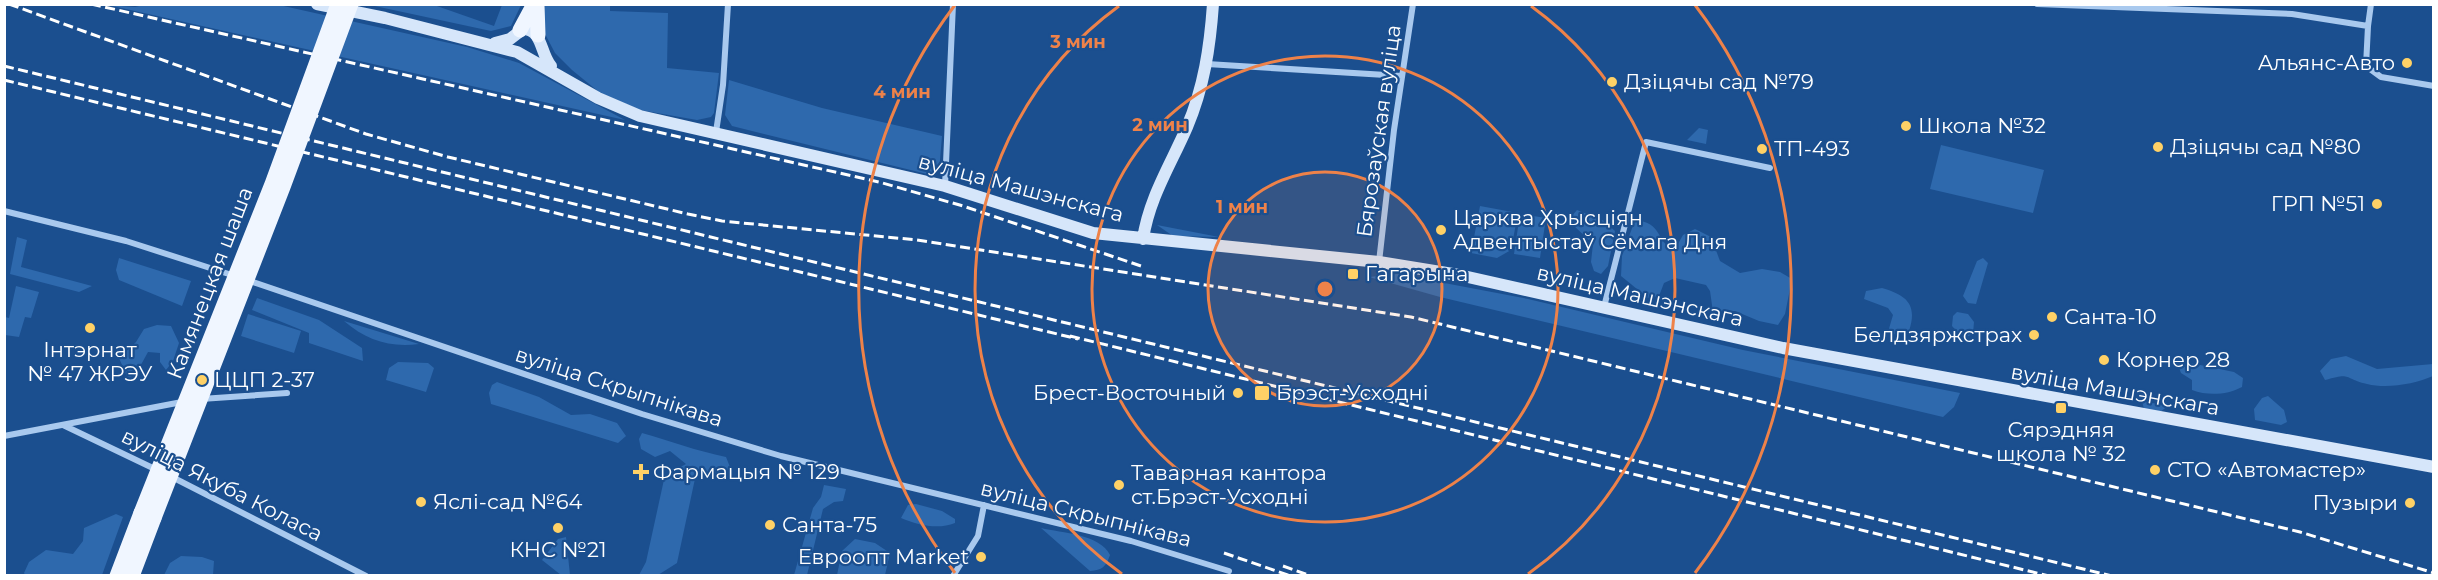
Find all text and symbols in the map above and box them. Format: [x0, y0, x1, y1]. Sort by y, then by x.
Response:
street label: Бярозаўская вуліца [1351, 23, 1406, 239]
text: 3 мин [1049, 31, 1106, 53]
place label: Альянс-Авто [2258, 50, 2395, 75]
marker: Альянс-Авто [2400, 56, 2414, 70]
place label: Дзіцячы сад №79 [1624, 69, 1814, 94]
marker: Дзіцячы сад №79 [1605, 75, 1619, 89]
text: 4 мин [873, 81, 931, 103]
place label: Школа №32 [1918, 113, 2046, 138]
text: 2 мин [1132, 114, 1188, 136]
marker: Школа №32 [1899, 119, 1913, 133]
place label: Дзіцячы сад №80 [2170, 134, 2361, 159]
place label: ТП-493 [1774, 136, 1850, 161]
marker: Дзіцячы сад №80 [2151, 140, 2165, 154]
marker: ТП-493 [1755, 142, 1769, 156]
street label: вуліца Машэнскага [916, 148, 1127, 227]
street label: Камянецкая шаша [161, 183, 258, 382]
place label: ГРП №51 [2271, 191, 2365, 216]
text: 1 мин [1216, 196, 1268, 218]
marker: ГРП №51 [2370, 197, 2384, 211]
place label: Царква Хрысціян Адвентыстаў Сёмага Дня [1453, 205, 1727, 254]
marker: Царква Хрысціян Адвентыстаў Сёмага Дня [1434, 223, 1448, 237]
street label: вуліца Машэнскага [1534, 260, 1746, 331]
place label: Гагарына [1365, 261, 1468, 286]
marker: Гагарына [1346, 267, 1360, 281]
centre of rings [1315, 279, 1335, 299]
place label: Санта-10 [2064, 304, 2157, 329]
marker: Санта-10 [2045, 310, 2059, 324]
marker: Інтэрнат № 47 ЖРЭУ [83, 321, 97, 335]
place label: Белдзяржстрах [1853, 322, 2022, 347]
marker: Белдзяржстрах [2027, 328, 2041, 342]
place label: Інтэрнат № 47 ЖРЭУ [27, 337, 153, 386]
street label: вуліца Скрыпнікава [512, 341, 726, 432]
place label: Корнер 28 [2116, 347, 2230, 372]
marker: Корнер 28 [2097, 353, 2111, 367]
street label: вуліца Машэнскага [2009, 359, 2221, 420]
place label: ЦЦП 2-37 [214, 367, 315, 392]
marker: ЦЦП 2-37 [195, 373, 209, 387]
place label: Брест-Восточный [1033, 380, 1226, 405]
place label: Брэст-Усходні [1276, 380, 1429, 405]
marker: Брэст-Усходні [1253, 384, 1271, 402]
marker: Брест-Восточный [1231, 386, 1245, 400]
marker: Сярэдняя школа № 32 [2054, 401, 2068, 415]
place label: Сярэдняя школа № 32 [1996, 417, 2126, 466]
street label: вуліца Якуба Коласа [118, 423, 327, 546]
place label: СТО «Автомастер» [2167, 457, 2366, 482]
place label: Фармацыя № 129 [653, 459, 840, 484]
place label: Таварная кантора ст.Брэст-Усходні [1131, 460, 1327, 509]
marker: СТО «Автомастер» [2148, 463, 2162, 477]
marker: Фармацыя № 129 [634, 465, 648, 479]
street label: вуліца Скрыпнікава [978, 475, 1194, 552]
marker: Таварная кантора ст.Брэст-Усходні [1112, 478, 1126, 492]
place label: Яслі-сад №64 [433, 489, 582, 514]
place label: Пузыри [2312, 490, 2398, 515]
marker: Яслі-сад №64 [414, 495, 428, 509]
marker: Пузыри [2403, 496, 2417, 510]
place label: Санта-75 [782, 512, 877, 537]
marker: Санта-75 [763, 518, 777, 532]
marker: КНС №21 [551, 521, 565, 535]
place label: КНС №21 [509, 537, 607, 562]
place label: Евроопт Market [798, 544, 969, 569]
marker: Евроопт Market [974, 550, 988, 564]

